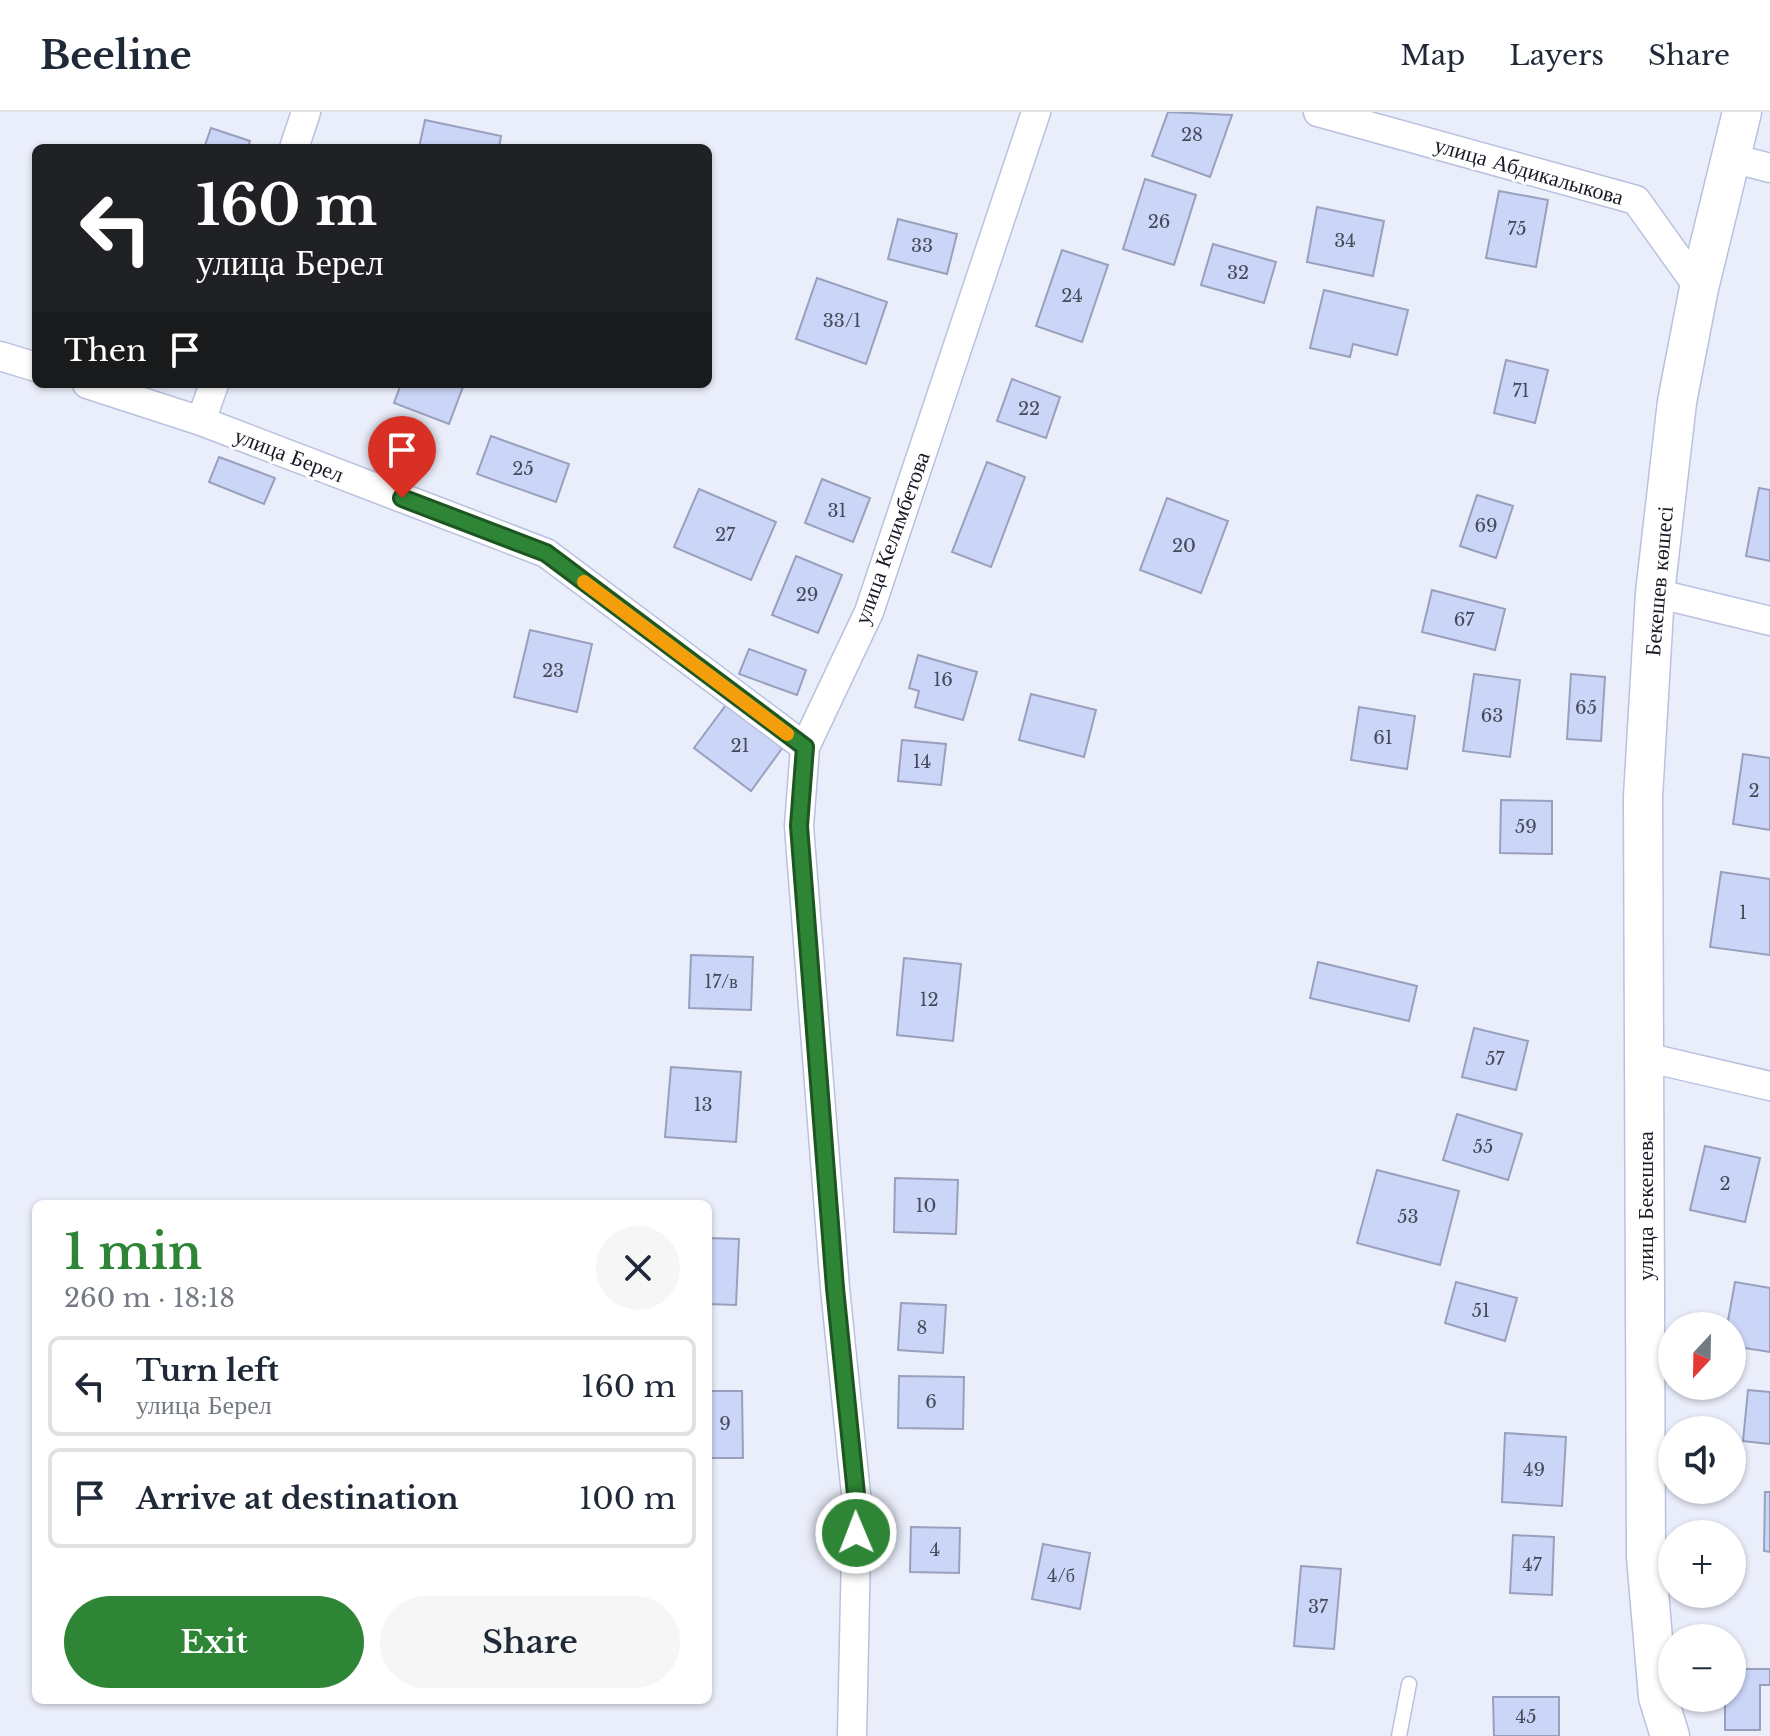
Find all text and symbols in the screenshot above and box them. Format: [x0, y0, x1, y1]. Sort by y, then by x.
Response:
text: Beeline [40, 32, 192, 79]
text: Map [1400, 38, 1465, 73]
text: Layers [1509, 38, 1604, 73]
text: Share [1648, 38, 1730, 73]
house number: 28 [1181, 124, 1203, 146]
street label: улица Абдикалыкова [1431, 131, 1627, 211]
text: 160 m [196, 171, 377, 240]
icon: left [64, 176, 168, 280]
house number: 26 [1148, 211, 1170, 233]
house number: 75 [1507, 218, 1527, 240]
house number: 34 [1334, 230, 1356, 252]
house number: 33 [911, 235, 933, 257]
text: улица Берел [196, 240, 384, 285]
house number: 32 [1227, 262, 1249, 284]
house number: 24 [1061, 285, 1083, 307]
house number: 33/1 [823, 310, 861, 332]
icon: arrive [163, 328, 207, 372]
text: Then [64, 332, 147, 369]
house number: 71 [1512, 380, 1530, 402]
house number: 22 [1018, 398, 1040, 420]
pin [368, 416, 436, 498]
street label: улица Берел [231, 422, 347, 488]
icon: arrive [380, 428, 424, 472]
street label: улица Келимбетова [848, 448, 936, 628]
house number: 25 [512, 458, 534, 480]
house number: 31 [827, 500, 847, 522]
street label: Бекешев көшесі [1639, 505, 1679, 657]
house number: 69 [1474, 515, 1498, 537]
house number: 27 [715, 524, 736, 546]
house number: 20 [1172, 535, 1196, 557]
house number: 29 [796, 584, 818, 606]
house number: 67 [1454, 609, 1475, 631]
house number: 23 [542, 660, 564, 682]
house number: 16 [933, 669, 953, 691]
house number: 65 [1575, 697, 1597, 719]
house number: 63 [1481, 705, 1503, 727]
house number: 61 [1373, 727, 1393, 749]
house number: 21 [730, 735, 750, 757]
house number: 14 [913, 751, 931, 773]
house number: 2 [1748, 780, 1760, 802]
house number: 59 [1515, 816, 1537, 838]
house number: 1 [1739, 902, 1747, 924]
house number: 17/в [704, 971, 738, 993]
house number: 12 [919, 989, 939, 1011]
house number: 57 [1485, 1048, 1506, 1070]
house number: 13 [693, 1094, 713, 1116]
street label: улица Бекешева [1632, 1131, 1659, 1281]
house number: 55 [1473, 1136, 1493, 1158]
house number: 2 [1719, 1173, 1731, 1195]
house number: 10 [916, 1195, 936, 1217]
house number: 53 [1397, 1206, 1419, 1228]
text: 1 min [64, 1222, 202, 1282]
button: close [596, 1226, 680, 1310]
text: 260 m · 18:18 [64, 1282, 235, 1314]
house number: 51 [1472, 1300, 1490, 1322]
north arrow [1658, 1312, 1746, 1400]
map controls [1658, 1312, 1746, 1712]
house number: 8 [917, 1317, 927, 1339]
text: Turn left [136, 1352, 279, 1389]
icon: left [68, 1364, 112, 1408]
text: 160 m [581, 1368, 676, 1405]
text: улица Берел [136, 1389, 272, 1421]
house number: 6 [925, 1391, 937, 1413]
house number: 9 [719, 1413, 731, 1435]
button: sound [1658, 1416, 1746, 1504]
house number: 49 [1523, 1459, 1545, 1481]
icon: arrive [68, 1476, 112, 1520]
text: Arrive at destination [136, 1480, 459, 1517]
text: 100 m [579, 1480, 676, 1517]
position arrow [814, 1491, 898, 1575]
button: + [1658, 1520, 1746, 1608]
house number: 4 [930, 1539, 940, 1561]
house number: 47 [1522, 1554, 1543, 1576]
house number: 4/б [1047, 1565, 1075, 1587]
button: Exit [64, 1596, 364, 1688]
button: Share [380, 1596, 680, 1688]
house number: 37 [1308, 1596, 1329, 1618]
button: − [1658, 1624, 1746, 1712]
house number: 45 [1516, 1706, 1536, 1728]

